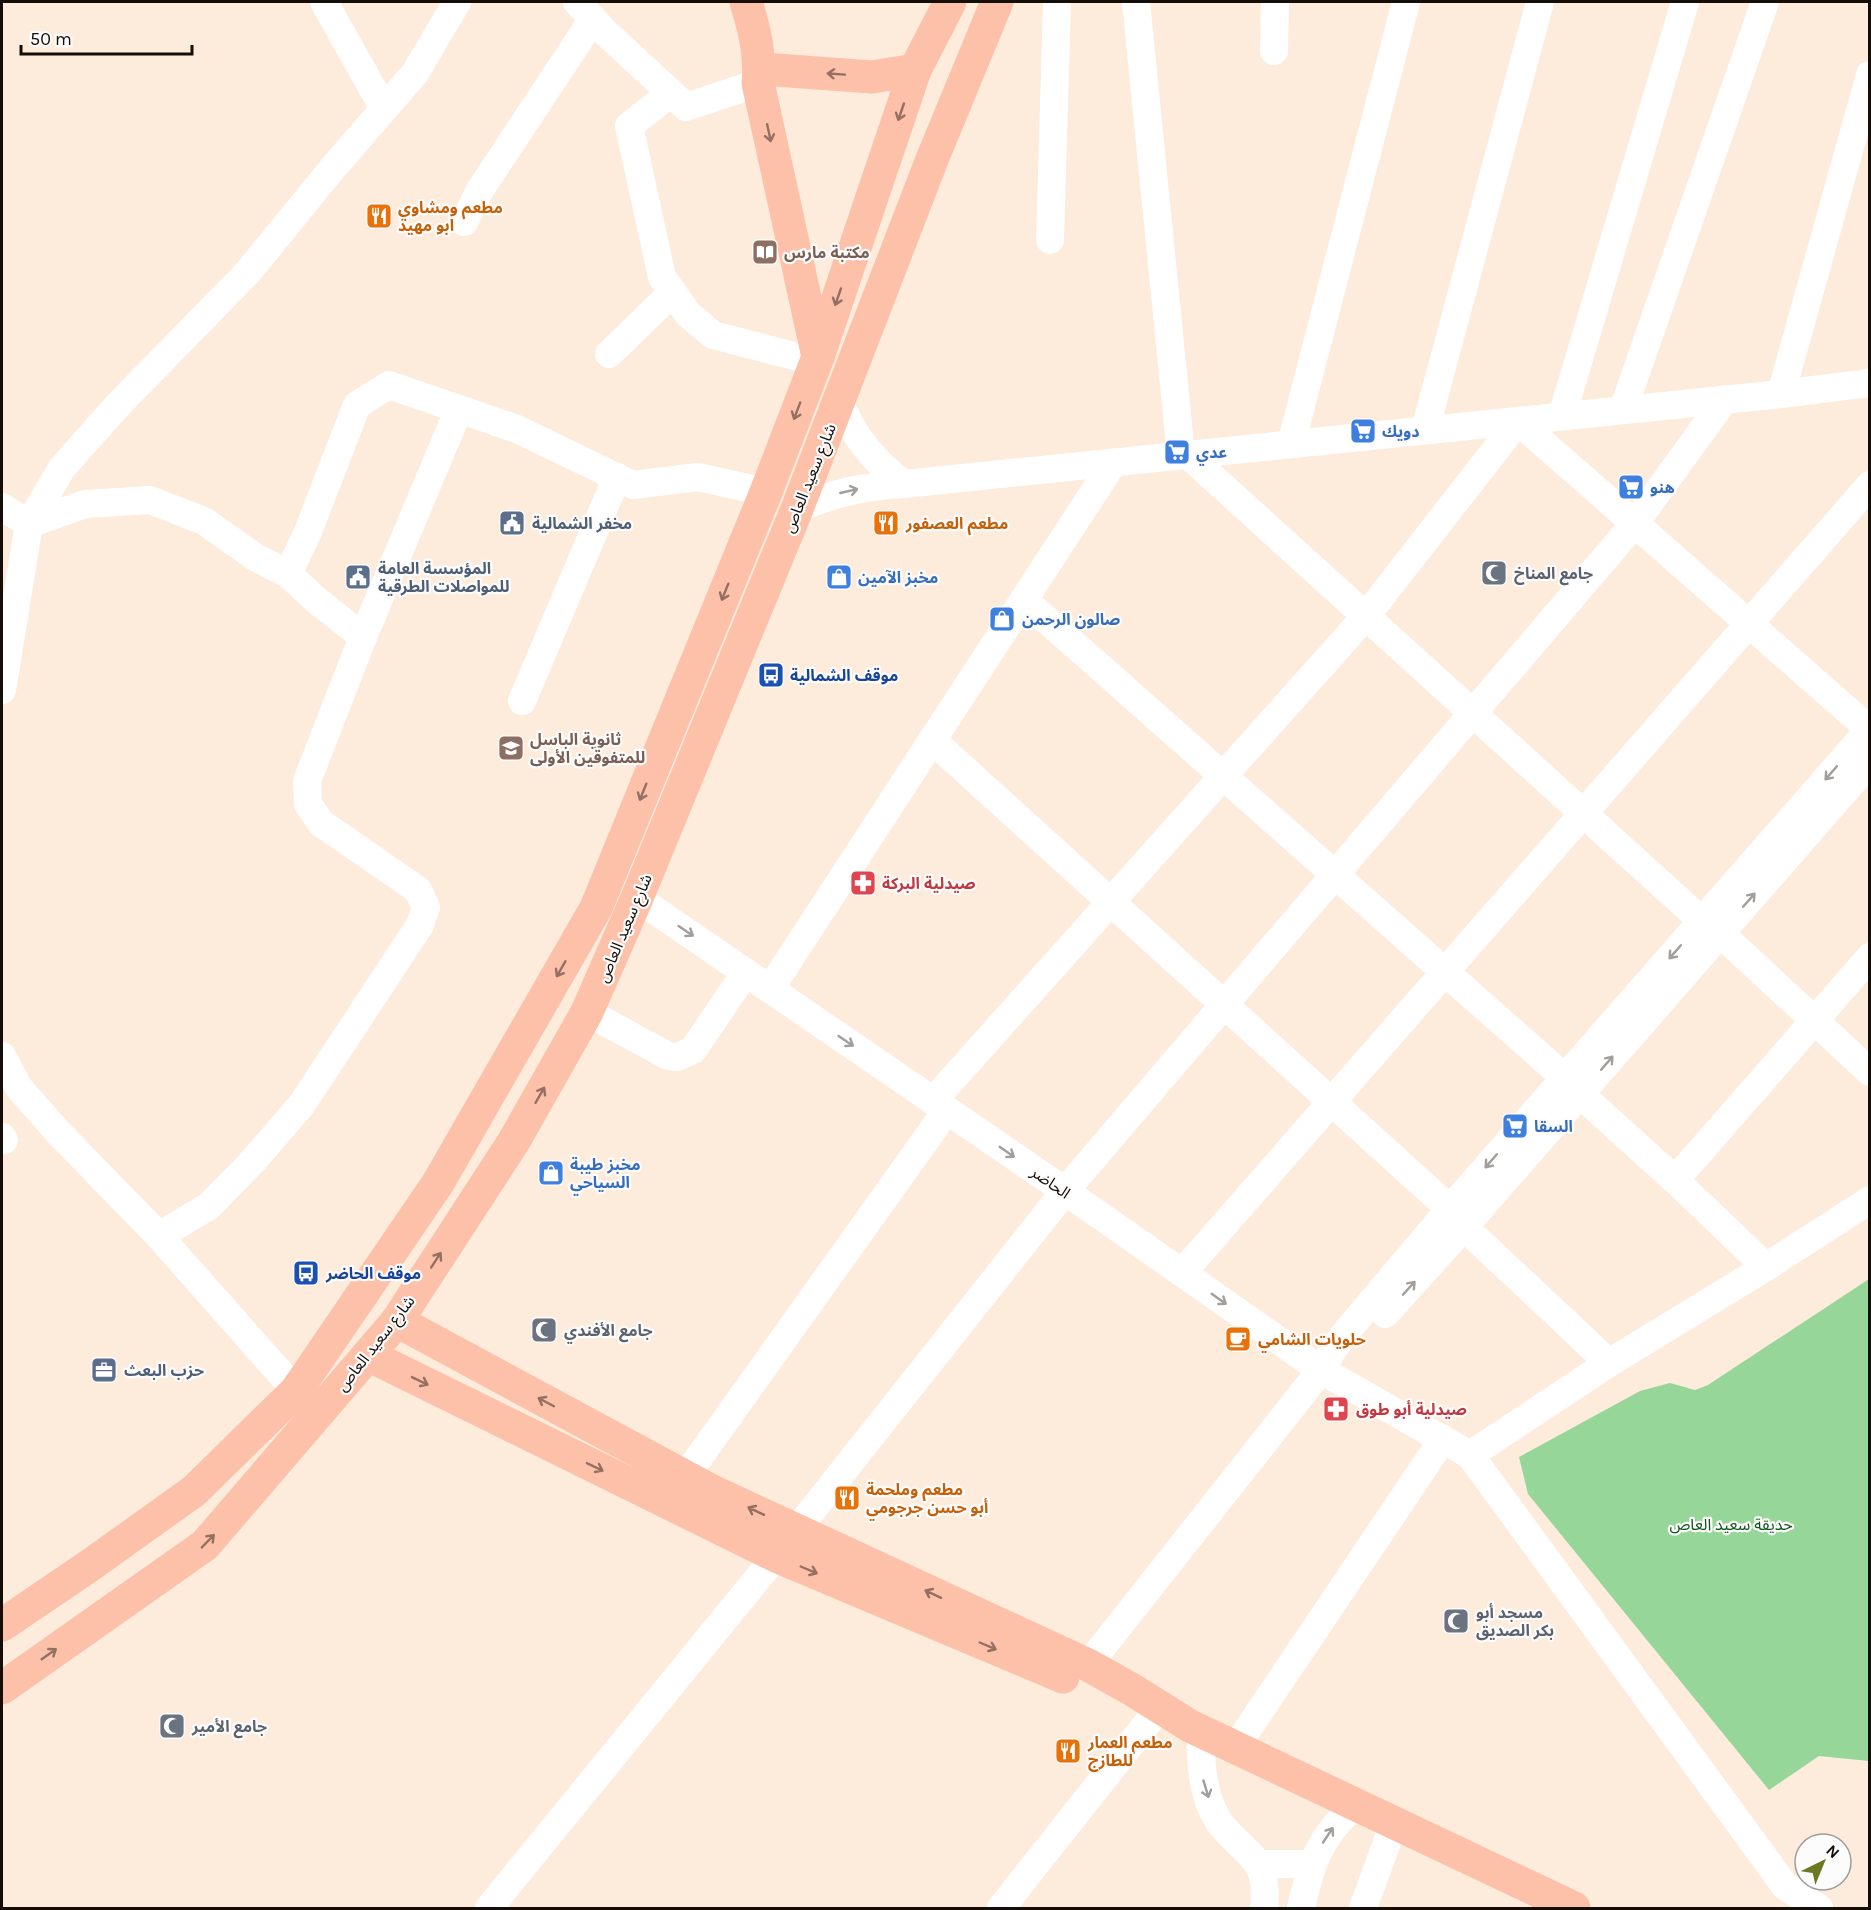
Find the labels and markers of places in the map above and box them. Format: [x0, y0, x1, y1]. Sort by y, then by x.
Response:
place label: مطعم ومشاوي ابو مهيد [398, 198, 503, 235]
restaurant icon: مطعم ومشاوي ابو مهيد [364, 201, 394, 231]
library icon: مكتبة مارس [750, 237, 780, 267]
place label: مكتبة مارس [784, 243, 869, 262]
supermarket icon: دويك [1348, 416, 1378, 446]
place label: دويك [1382, 422, 1420, 441]
supermarket icon: عدي [1162, 437, 1192, 467]
place label: عدي [1196, 443, 1227, 466]
supermarket icon: هنو [1616, 472, 1646, 502]
place label: هنو [1650, 478, 1675, 497]
public building icon: مخفر الشمالية [497, 508, 527, 538]
restaurant icon: مطعم العصفور [871, 508, 901, 538]
place label: مخفر الشمالية [532, 514, 632, 533]
place label: مطعم العصفور [905, 514, 1008, 536]
mosque icon: جامع المناخ [1479, 558, 1509, 588]
place label: المؤسسة العامة للمواصلات الطرقية [378, 559, 509, 596]
public building icon: المؤسسة العامة للمواصلات الطرقية [343, 562, 373, 592]
shop icon: مخبز الآمين [824, 562, 854, 592]
place label: جامع المناخ [1514, 564, 1593, 586]
place label: مخبز الآمين [858, 568, 938, 587]
shop icon: صالون الرحمن [987, 604, 1017, 634]
place label: صالون الرحمن [1022, 610, 1120, 629]
bus stop icon: موقف الشمالية [756, 660, 786, 690]
place label: موقف الشمالية [790, 666, 898, 685]
place label: ثانوية الباسل للمتفوقين الأولى [530, 730, 645, 767]
school or university icon: ثانوية الباسل للمتفوقين الأولى [496, 733, 526, 763]
pharmacy icon: صيدلية البركة [848, 868, 878, 898]
place label: صيدلية البركة [882, 874, 976, 893]
supermarket icon: السقا [1500, 1111, 1530, 1141]
place label: السقا [1534, 1117, 1573, 1136]
place label: مخبز طيبة السياحي [570, 1155, 641, 1196]
shop icon: مخبز طيبة السياحي [536, 1158, 566, 1188]
bus stop icon: موقف الحاضر [291, 1258, 321, 1288]
place label: موقف الحاضر [325, 1264, 421, 1283]
mosque icon: جامع الأفندي [529, 1315, 559, 1345]
place label: جامع الأفندي [564, 1321, 653, 1344]
cafe icon: حلويات الشامي [1223, 1324, 1253, 1354]
place label: حلويات الشامي [1258, 1330, 1366, 1353]
office icon: حزب البعث [89, 1355, 119, 1385]
place label: حزب البعث [124, 1361, 204, 1380]
pharmacy icon: صيدلية أبو طوق [1321, 1394, 1351, 1424]
place label: صيدلية أبو طوق [1356, 1400, 1467, 1419]
place label: مطعم وملحمة أبو حسن جرجومي [866, 1480, 988, 1521]
restaurant icon: مطعم وملحمة أبو حسن جرجومي [832, 1483, 862, 1513]
place label: مسجد أبو بكر الصديق [1476, 1603, 1554, 1641]
mosque icon: مسجد أبو بكر الصديق [1441, 1606, 1471, 1636]
mosque icon: جامع الأمير [157, 1711, 187, 1741]
place label: جامع الأمير [191, 1717, 267, 1739]
place label: مطعم العمار للطازج [1087, 1733, 1173, 1772]
restaurant icon: مطعم العمار للطازج [1053, 1736, 1083, 1766]

